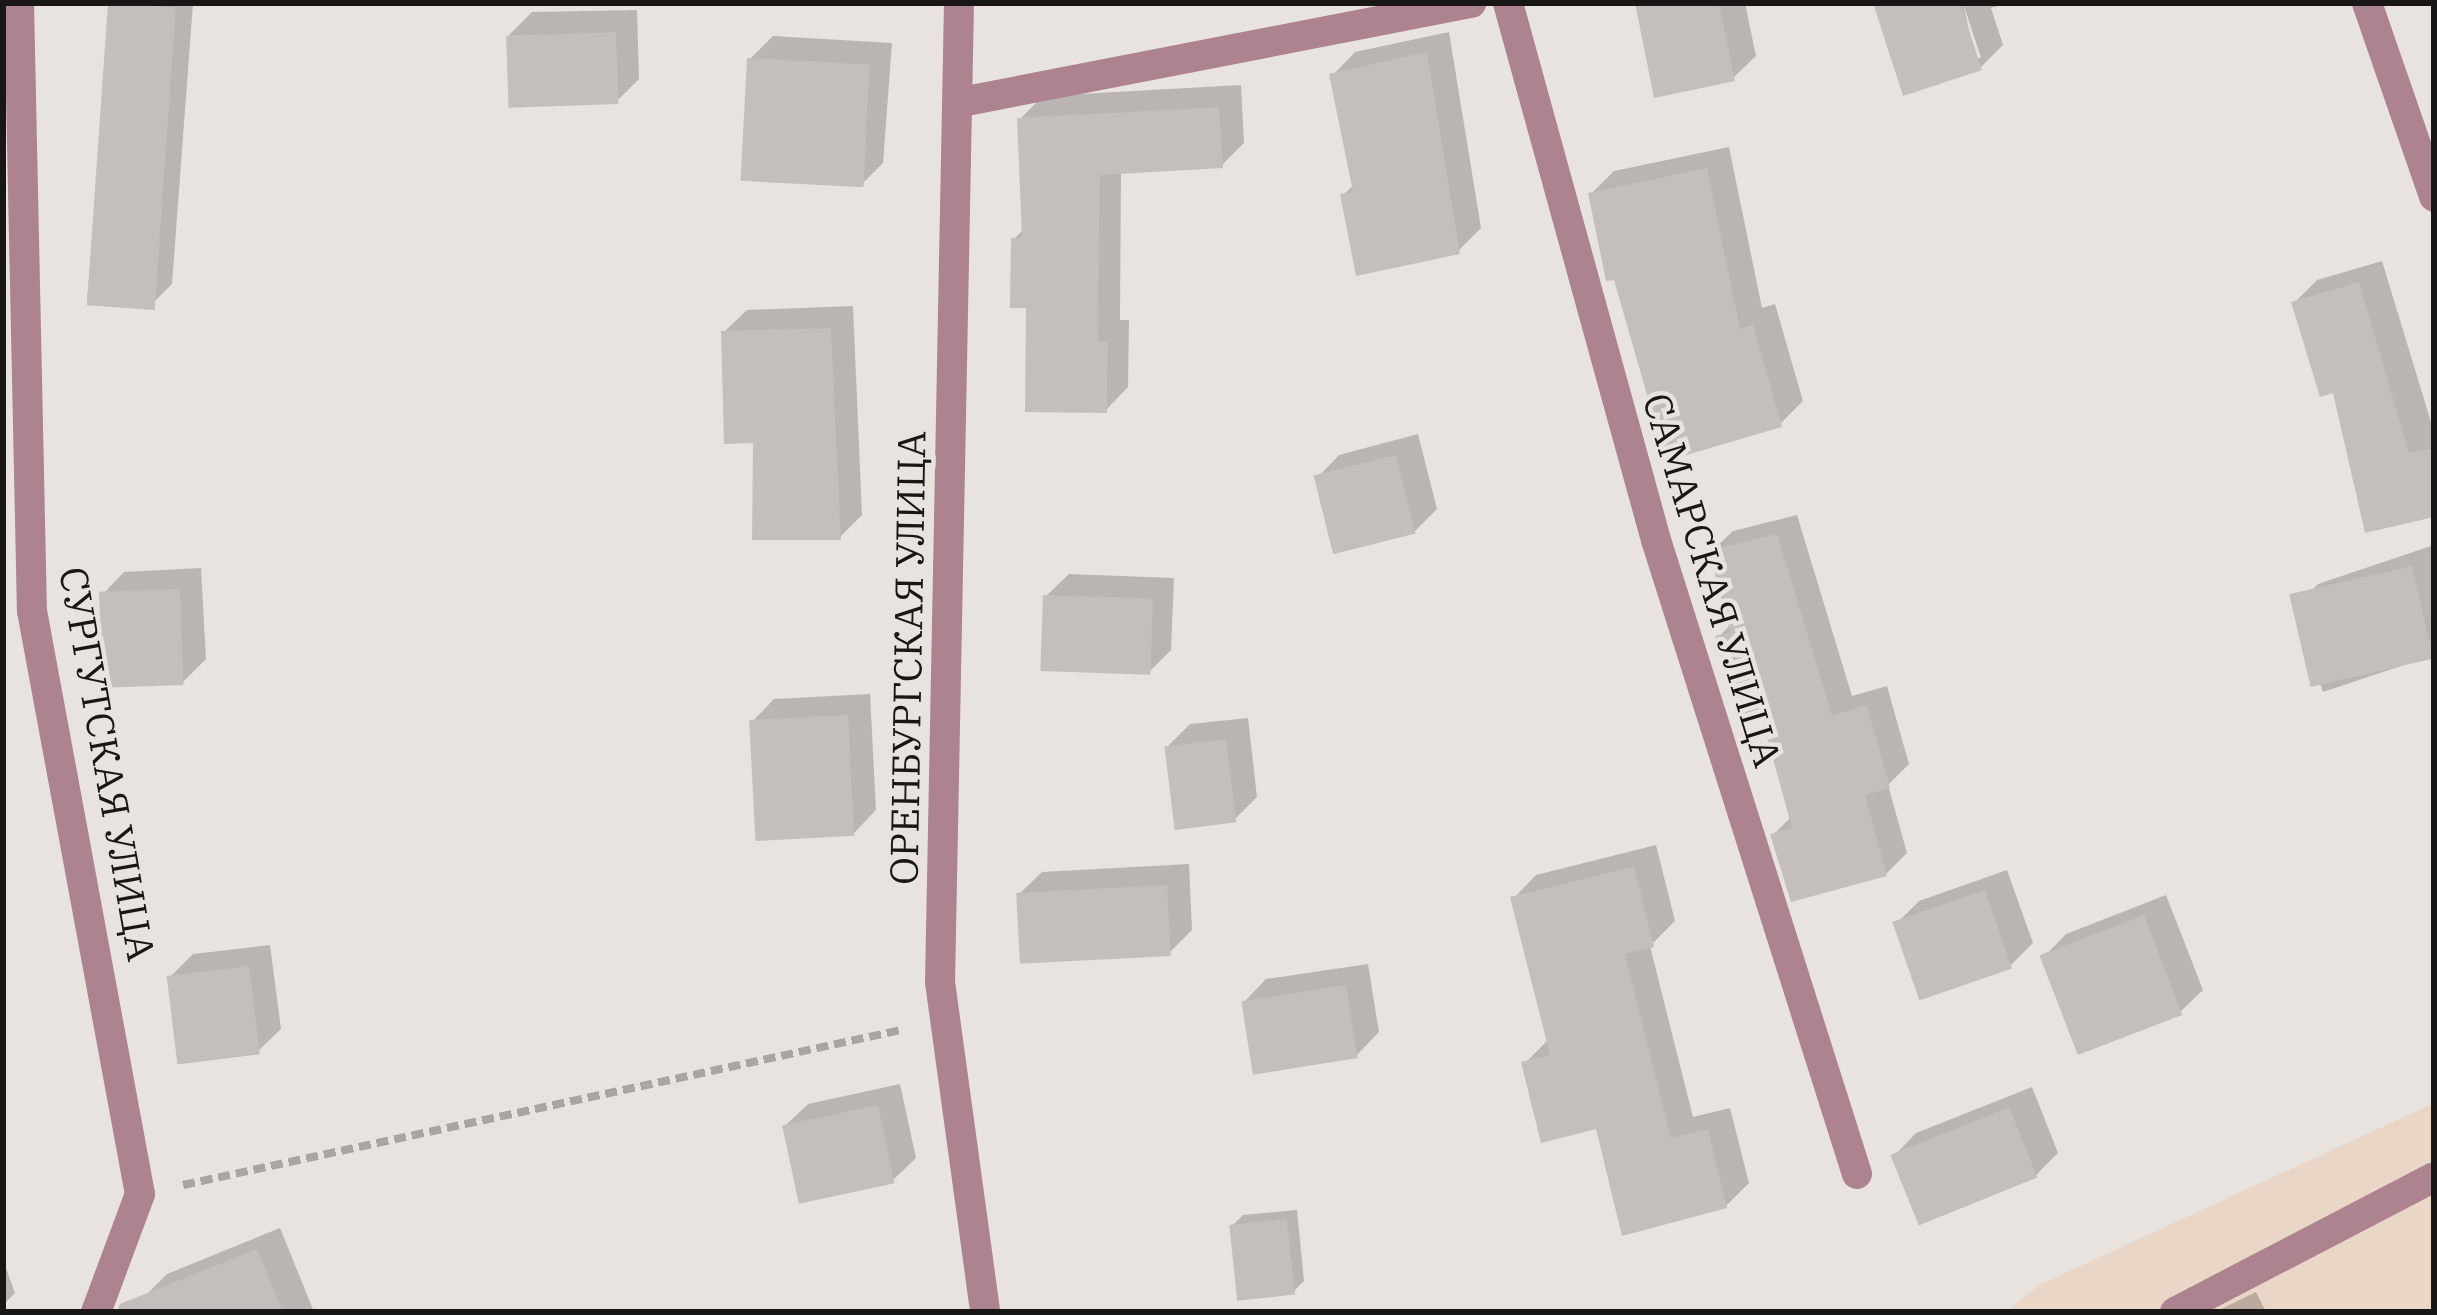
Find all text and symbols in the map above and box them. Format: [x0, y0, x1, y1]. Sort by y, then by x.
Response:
street label: САМАРСКАЯ УЛИЦА [1633, 388, 1791, 772]
street label: ОРЕНБУРГСКАЯ УЛИЦА [881, 431, 935, 885]
street label: СУРГУТСКАЯ УЛИЦА [49, 563, 165, 965]

